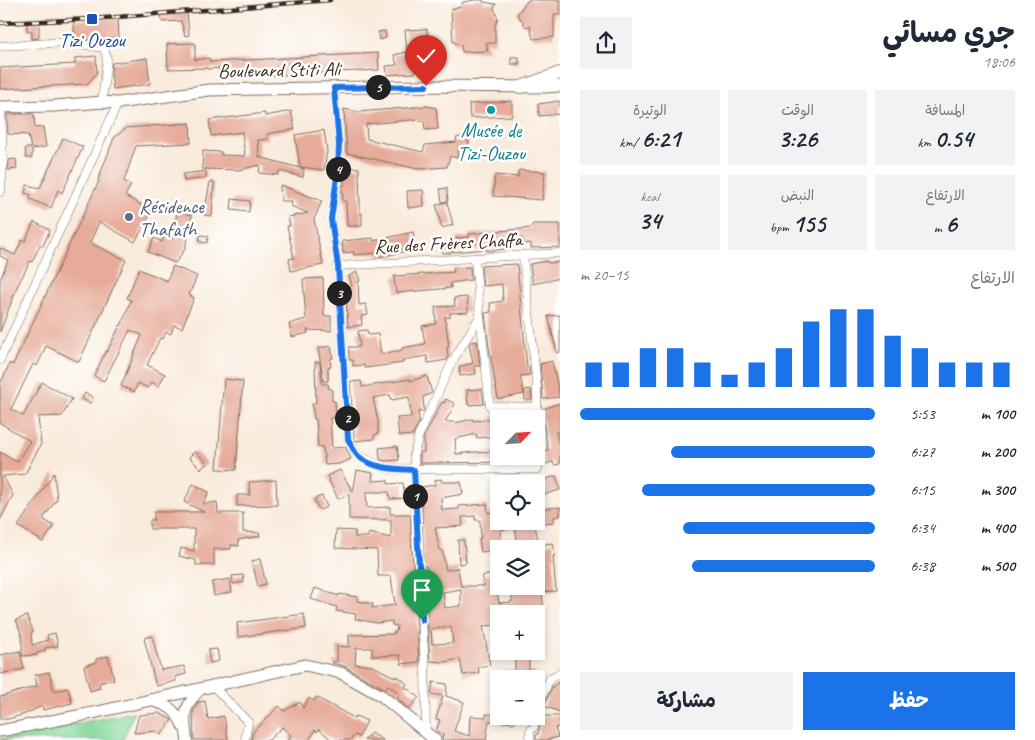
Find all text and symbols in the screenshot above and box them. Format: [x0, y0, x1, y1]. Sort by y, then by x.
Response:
marker: Tizi Ouzou [85, 12, 99, 26]
text: جري مسائي [882, 15, 1015, 50]
button: share [580, 17, 632, 69]
place label: Tizi Ouzou [59, 28, 127, 53]
pin [405, 35, 447, 86]
icon: check [412, 42, 440, 70]
text: 18:06 [983, 52, 1015, 72]
street label: Boulevard Stiti Ali [218, 56, 343, 84]
pin: 5 [366, 74, 390, 100]
text: 5 [375, 79, 382, 96]
text: الوتيرة [633, 102, 667, 119]
text: الوقت [781, 102, 814, 119]
text: المسافة [925, 102, 965, 119]
marker: Musée de Tizi-Ouzou [485, 104, 497, 116]
place label: Musée de Tizi-Ouzou [457, 118, 527, 166]
text: 6:21 [641, 123, 680, 155]
text: 3:26 [778, 123, 817, 155]
text: 0.54 [935, 123, 973, 155]
text: /km [619, 134, 641, 151]
text: km [917, 134, 935, 151]
pin: 4 [326, 156, 350, 182]
text: 4 [335, 161, 342, 178]
text: النبض [781, 187, 814, 204]
text: الارتفاع [926, 187, 965, 204]
text: kcal [641, 188, 659, 205]
place label: Résidence Thafath [139, 194, 205, 242]
text: 34 [639, 205, 661, 237]
text: 155 [792, 208, 825, 240]
text: 6 [945, 208, 957, 240]
marker: Résidence Thafath [123, 211, 135, 223]
text: bpm [770, 219, 792, 236]
text: m [934, 219, 945, 236]
street label: Rue des Frères Chaffa [374, 227, 524, 259]
text: 15–20 m [580, 265, 629, 285]
text: الارتفاع [970, 268, 1015, 288]
pin: 3 [326, 280, 352, 306]
text: 3 [336, 285, 343, 302]
text: 5:53 [910, 404, 935, 424]
text: 100 m [980, 404, 1015, 424]
pin: 2 [334, 406, 360, 430]
text: 2 [344, 410, 351, 427]
north arrow [490, 410, 545, 465]
map controls [490, 410, 545, 725]
text: 6:27 [910, 442, 935, 462]
text: 200 m [980, 442, 1015, 462]
button: locate [490, 475, 545, 530]
text: 6:15 [910, 480, 935, 500]
text: 300 m [980, 480, 1015, 500]
pin: 1 [402, 484, 428, 508]
text: 1 [412, 488, 419, 505]
text: 6:34 [910, 518, 935, 538]
text: 400 m [980, 518, 1015, 538]
button: layers [490, 540, 545, 595]
text: 6:38 [910, 556, 935, 576]
text: 500 m [981, 556, 1015, 576]
pin [401, 569, 443, 620]
icon: arrive [408, 576, 436, 604]
button: + [490, 605, 545, 660]
button: − [490, 670, 545, 725]
button: مشاركة [580, 672, 793, 730]
button: حفظ [803, 672, 1015, 730]

